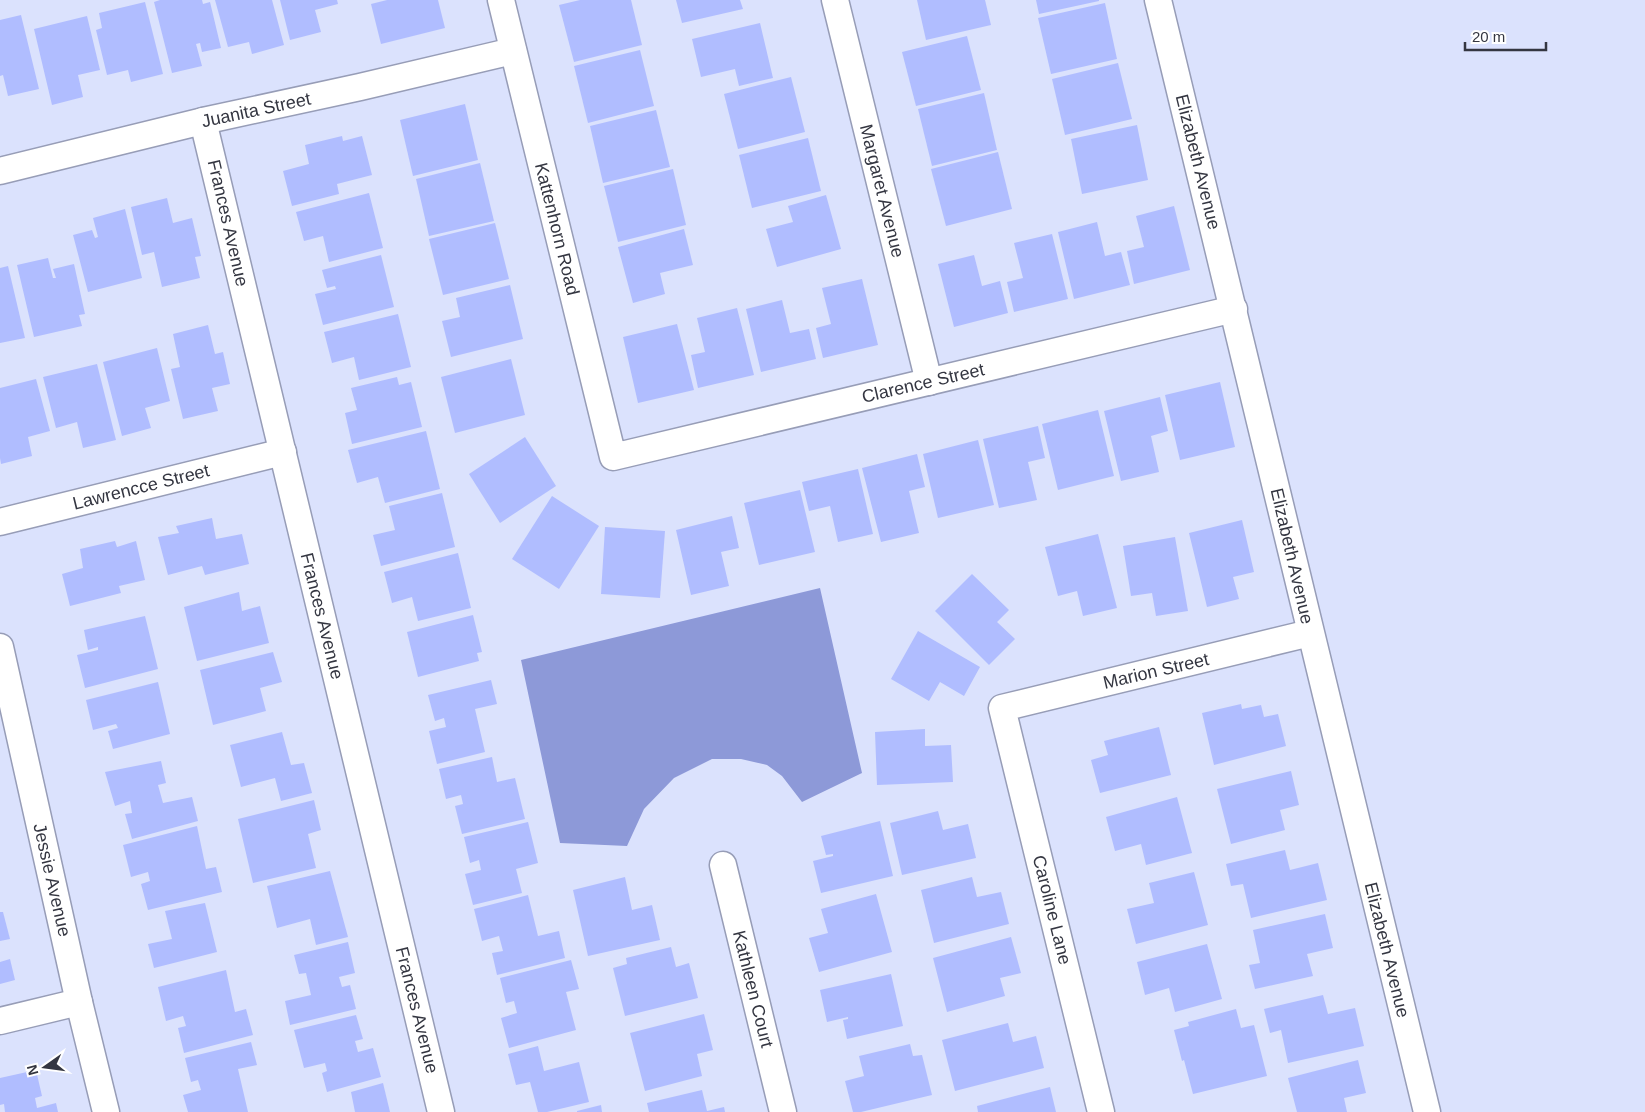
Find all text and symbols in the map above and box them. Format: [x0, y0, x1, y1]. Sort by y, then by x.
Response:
scale bar [1465, 20, 1546, 52]
text: 20 m [1472, 28, 1505, 45]
street label: Juanita Street [200, 89, 312, 131]
street label: Elizabeth Avenue [1172, 92, 1224, 232]
street label: Margaret Avenue [856, 122, 908, 260]
street label: Frances Avenue [204, 158, 252, 288]
street label: Kattenhorn Road [531, 161, 583, 297]
street label: Clarence Street [860, 359, 986, 407]
street label: Lawrencce Street [71, 460, 211, 514]
street label: Elizabeth Avenue [1267, 486, 1317, 626]
street label: Frances Avenue [297, 551, 347, 681]
street label: Marion Street [1101, 649, 1211, 693]
street label: Jessie Avenue [29, 821, 75, 939]
street label: Caroline Lane [1029, 853, 1075, 967]
street label: Elizabeth Avenue [1361, 880, 1413, 1020]
street label: Kathleen Court [729, 928, 777, 1050]
street label: Frances Avenue [392, 945, 442, 1075]
north arrow [20, 1042, 70, 1092]
text: N [23, 1063, 41, 1077]

